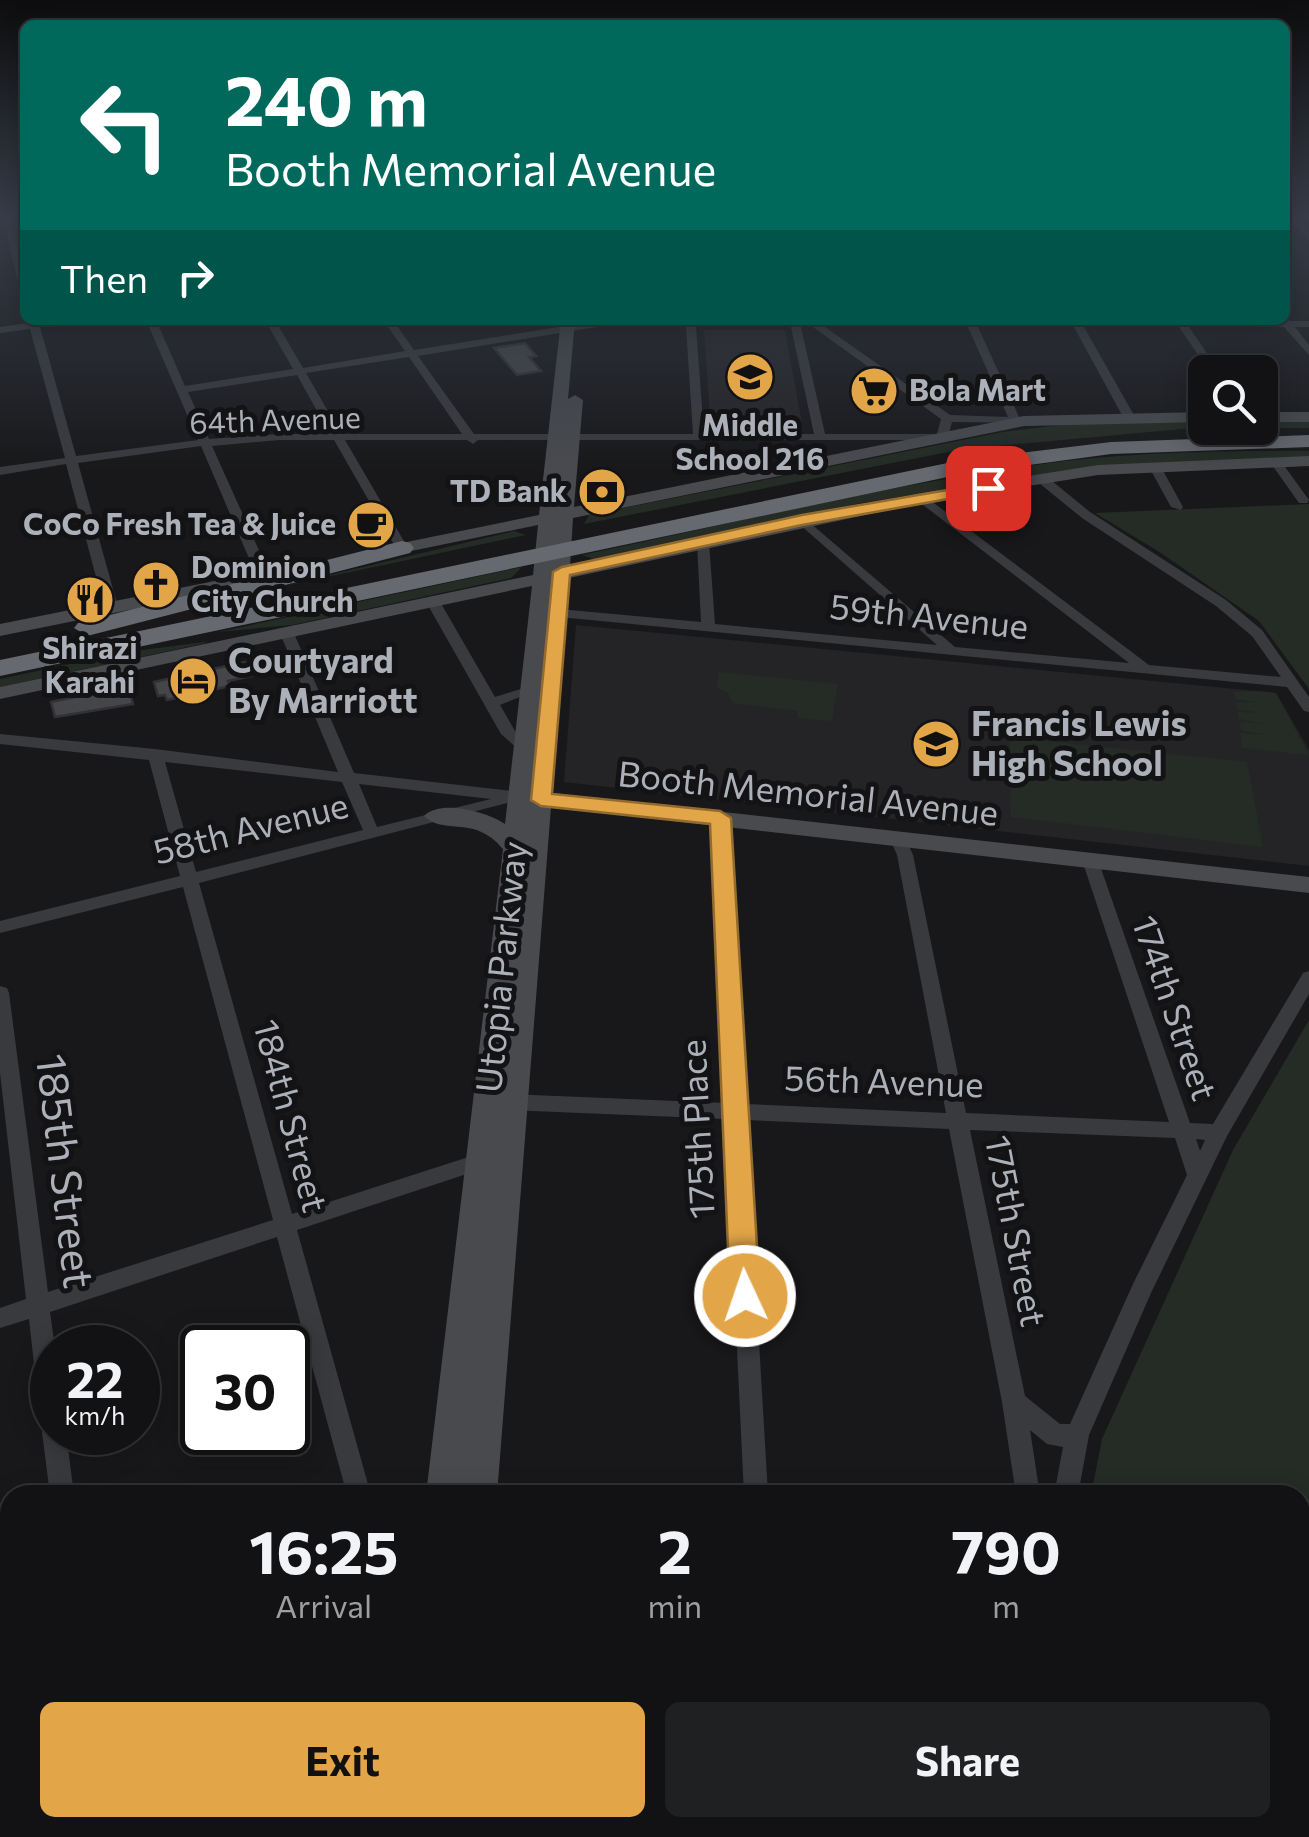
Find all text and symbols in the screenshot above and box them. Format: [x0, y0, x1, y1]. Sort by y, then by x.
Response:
text: 240 m [225, 55, 428, 140]
icon: left [60, 60, 190, 190]
text: Booth Memorial Avenue [225, 140, 716, 195]
icon: right [168, 250, 223, 305]
text: Then [60, 254, 148, 301]
school or university icon: Middle School 216 [724, 351, 776, 403]
map controls [1188, 355, 1278, 445]
button: search [1188, 355, 1278, 445]
supermarket icon: Bola Mart [848, 365, 900, 417]
place label: Bola Mart [909, 370, 1046, 407]
street label: 64th Avenue [189, 397, 361, 440]
place label: Middle School 216 [676, 405, 824, 476]
pin [946, 446, 1031, 531]
icon: arrive [961, 461, 1016, 516]
bank icon: TD Bank [576, 466, 628, 518]
place label: TD Bank [450, 471, 567, 508]
cafe icon: CoCo Fresh Tea & Juice [345, 499, 397, 551]
place label: CoCo Fresh Tea & Juice [23, 504, 336, 541]
place label: Dominion City Church [191, 547, 354, 618]
church icon: Dominion City Church [130, 559, 182, 611]
restaurant icon: Shirazi Karahi [64, 574, 116, 626]
street label: 59th Avenue [828, 583, 1031, 646]
place label: Shirazi Karahi [42, 628, 138, 699]
place label: Courtyard By Marriott [228, 637, 417, 720]
hotel icon: Courtyard By Marriott [167, 655, 219, 707]
place label: Francis Lewis High School [971, 700, 1187, 783]
school or university icon: Francis Lewis High School [910, 718, 962, 770]
street label: Booth Memorial Avenue [616, 750, 1001, 833]
street label: 58th Avenue [149, 782, 352, 872]
street label: Utopia Parkway [465, 839, 534, 1094]
street label: 174th Street [1125, 909, 1228, 1105]
street label: 184th Street [246, 1015, 339, 1216]
street label: 175th Place [669, 1038, 722, 1220]
street label: 185th Street [27, 1051, 107, 1291]
street label: 56th Avenue [784, 1055, 984, 1104]
street label: 175th Street [978, 1131, 1057, 1330]
position arrow [693, 1244, 797, 1348]
speed limit sign: 30 [180, 1325, 310, 1455]
text: 22 [67, 1347, 123, 1408]
text: km/h [65, 1400, 125, 1430]
text: 16:25 [249, 1513, 398, 1586]
text: 2 [658, 1513, 692, 1586]
text: 790 [951, 1513, 1061, 1586]
text: Arrival [275, 1585, 372, 1625]
text: min [648, 1585, 702, 1625]
text: m [992, 1585, 1020, 1625]
button: Exit [40, 1702, 645, 1817]
button: Share [665, 1702, 1270, 1817]

